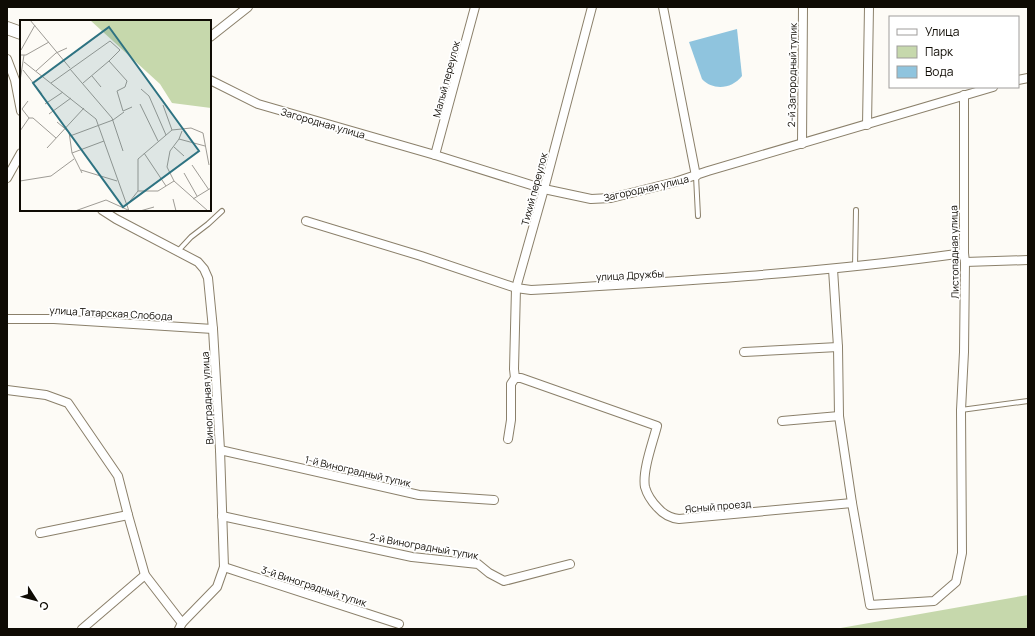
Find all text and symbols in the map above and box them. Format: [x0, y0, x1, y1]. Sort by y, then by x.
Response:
legend [889, 16, 1019, 88]
inset map [20, 20, 211, 211]
street label: 2-й Загородный тупик [784, 22, 800, 127]
text: Улица [925, 23, 959, 40]
street label: Малый переулок [429, 38, 463, 119]
text: Парк [925, 43, 954, 60]
text: Вода [925, 63, 953, 80]
street label: Загородная улица [279, 104, 367, 142]
street label: Тихий переулок [518, 150, 551, 227]
street label: Загородная улица [602, 171, 690, 205]
street label: Листопадная улица [946, 205, 962, 299]
street label: улица Дружбы [596, 266, 664, 284]
street label: улица Татарская Слобода [49, 303, 173, 323]
street label: Виноградная улица [198, 351, 216, 445]
street label: 1-й Виноградный тупик [304, 452, 413, 490]
street label: Ясный проезд [684, 496, 752, 516]
street label: 2-й Виноградный тупик [368, 530, 481, 563]
street label: 3-й Виноградный тупик [259, 562, 370, 610]
north arrow [16, 580, 56, 620]
text: С [36, 598, 53, 614]

